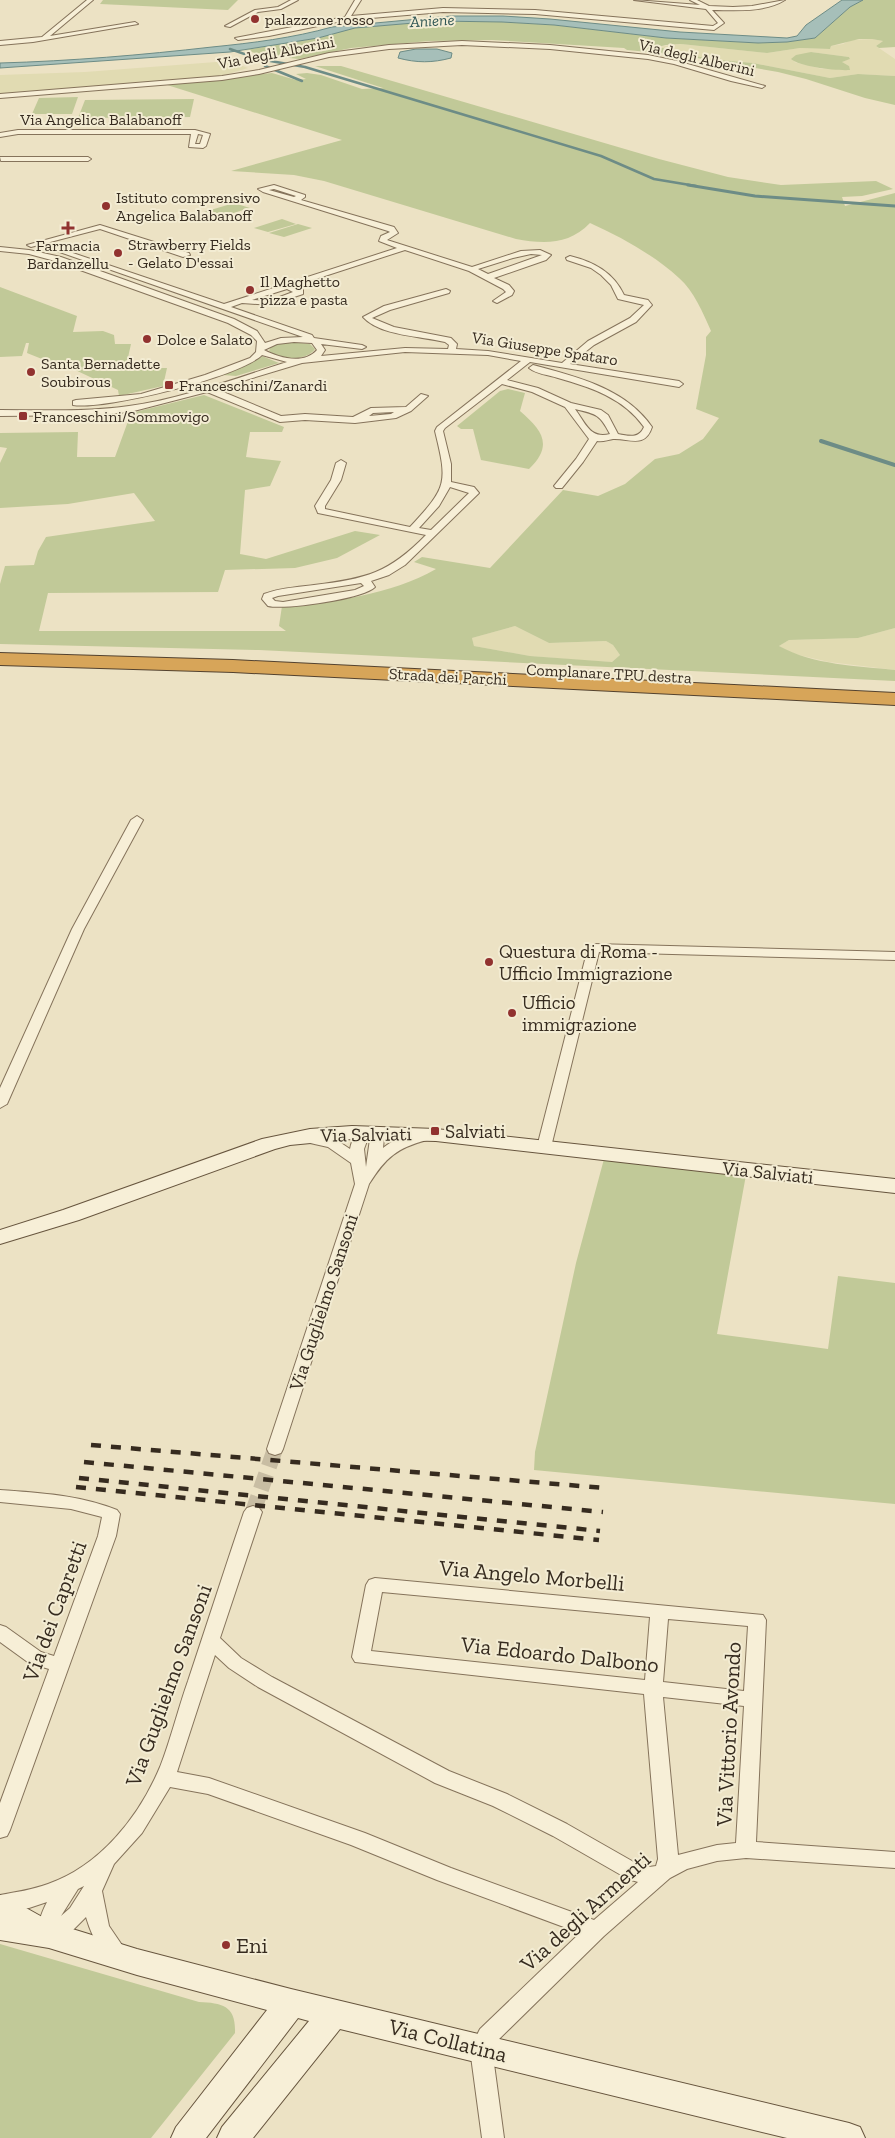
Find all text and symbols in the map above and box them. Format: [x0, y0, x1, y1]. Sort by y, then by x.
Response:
place label: palazzone rosso [265, 10, 374, 29]
water label: Aniene [408, 10, 455, 31]
marker: palazzone rosso [249, 13, 261, 25]
street label: Via degli Alberini [215, 32, 337, 73]
street label: Via degli Alberini [636, 35, 757, 80]
street label: Via Angelica Balabanoff [19, 110, 183, 129]
place label: Istituto comprensivo Angelica Balabanoff [116, 188, 260, 225]
marker: Istituto comprensivo Angelica Balabanoff [100, 200, 112, 212]
marker: Farmacia Bardanzellu [62, 222, 74, 234]
place label: Strawberry Fields - Gelato D'essai [128, 235, 251, 272]
place label: Farmacia Bardanzellu [27, 236, 109, 273]
marker: Strawberry Fields - Gelato D'essai [112, 247, 124, 259]
place label: Il Maghetto pizza e pasta [260, 272, 348, 309]
marker: Il Maghetto pizza e pasta [244, 284, 256, 296]
street label: Via Giuseppe Spataro [470, 327, 619, 369]
place label: Dolce e Salato [157, 330, 253, 349]
marker: Dolce e Salato [141, 333, 153, 345]
place label: Santa Bernadette Soubirous [41, 354, 160, 391]
marker: Santa Bernadette Soubirous [25, 366, 37, 378]
place label: Franceschini/Zanardi [179, 376, 328, 395]
marker: Franceschini/Zanardi [163, 379, 175, 391]
place label: Franceschini/Sommovigo [33, 407, 209, 426]
marker: Franceschini/Sommovigo [17, 410, 29, 422]
street label: Complanare TPU destra [526, 660, 692, 687]
street label: Strada dei Parchi [389, 664, 508, 689]
place label: Questura di Roma - Ufficio Immigrazione [499, 940, 672, 985]
marker: Questura di Roma - Ufficio Immigrazione [483, 956, 495, 968]
place label: Ufficio immigrazione [522, 991, 637, 1036]
marker: Ufficio immigrazione [506, 1007, 518, 1019]
place label: Salviati [445, 1120, 506, 1143]
street label: Via Salviati [319, 1122, 412, 1147]
marker: Salviati [429, 1125, 441, 1137]
street label: Via Salviati [720, 1156, 815, 1189]
street label: Via Guglielmo Sansoni [284, 1211, 363, 1394]
street label: Via dei Capretti [16, 1537, 92, 1686]
street label: Via Angelo Morbelli [437, 1554, 626, 1597]
street label: Via Guglielmo Sansoni [119, 1580, 218, 1791]
street label: Via Edoardo Dalbono [459, 1631, 660, 1678]
street label: Via Vittorio Avondo [710, 1641, 747, 1828]
street label: Via degli Armenti [514, 1846, 656, 1978]
place label: Eni [236, 1932, 268, 1959]
marker: Eni [220, 1939, 232, 1951]
street label: Via Collatina [385, 2013, 510, 2068]

